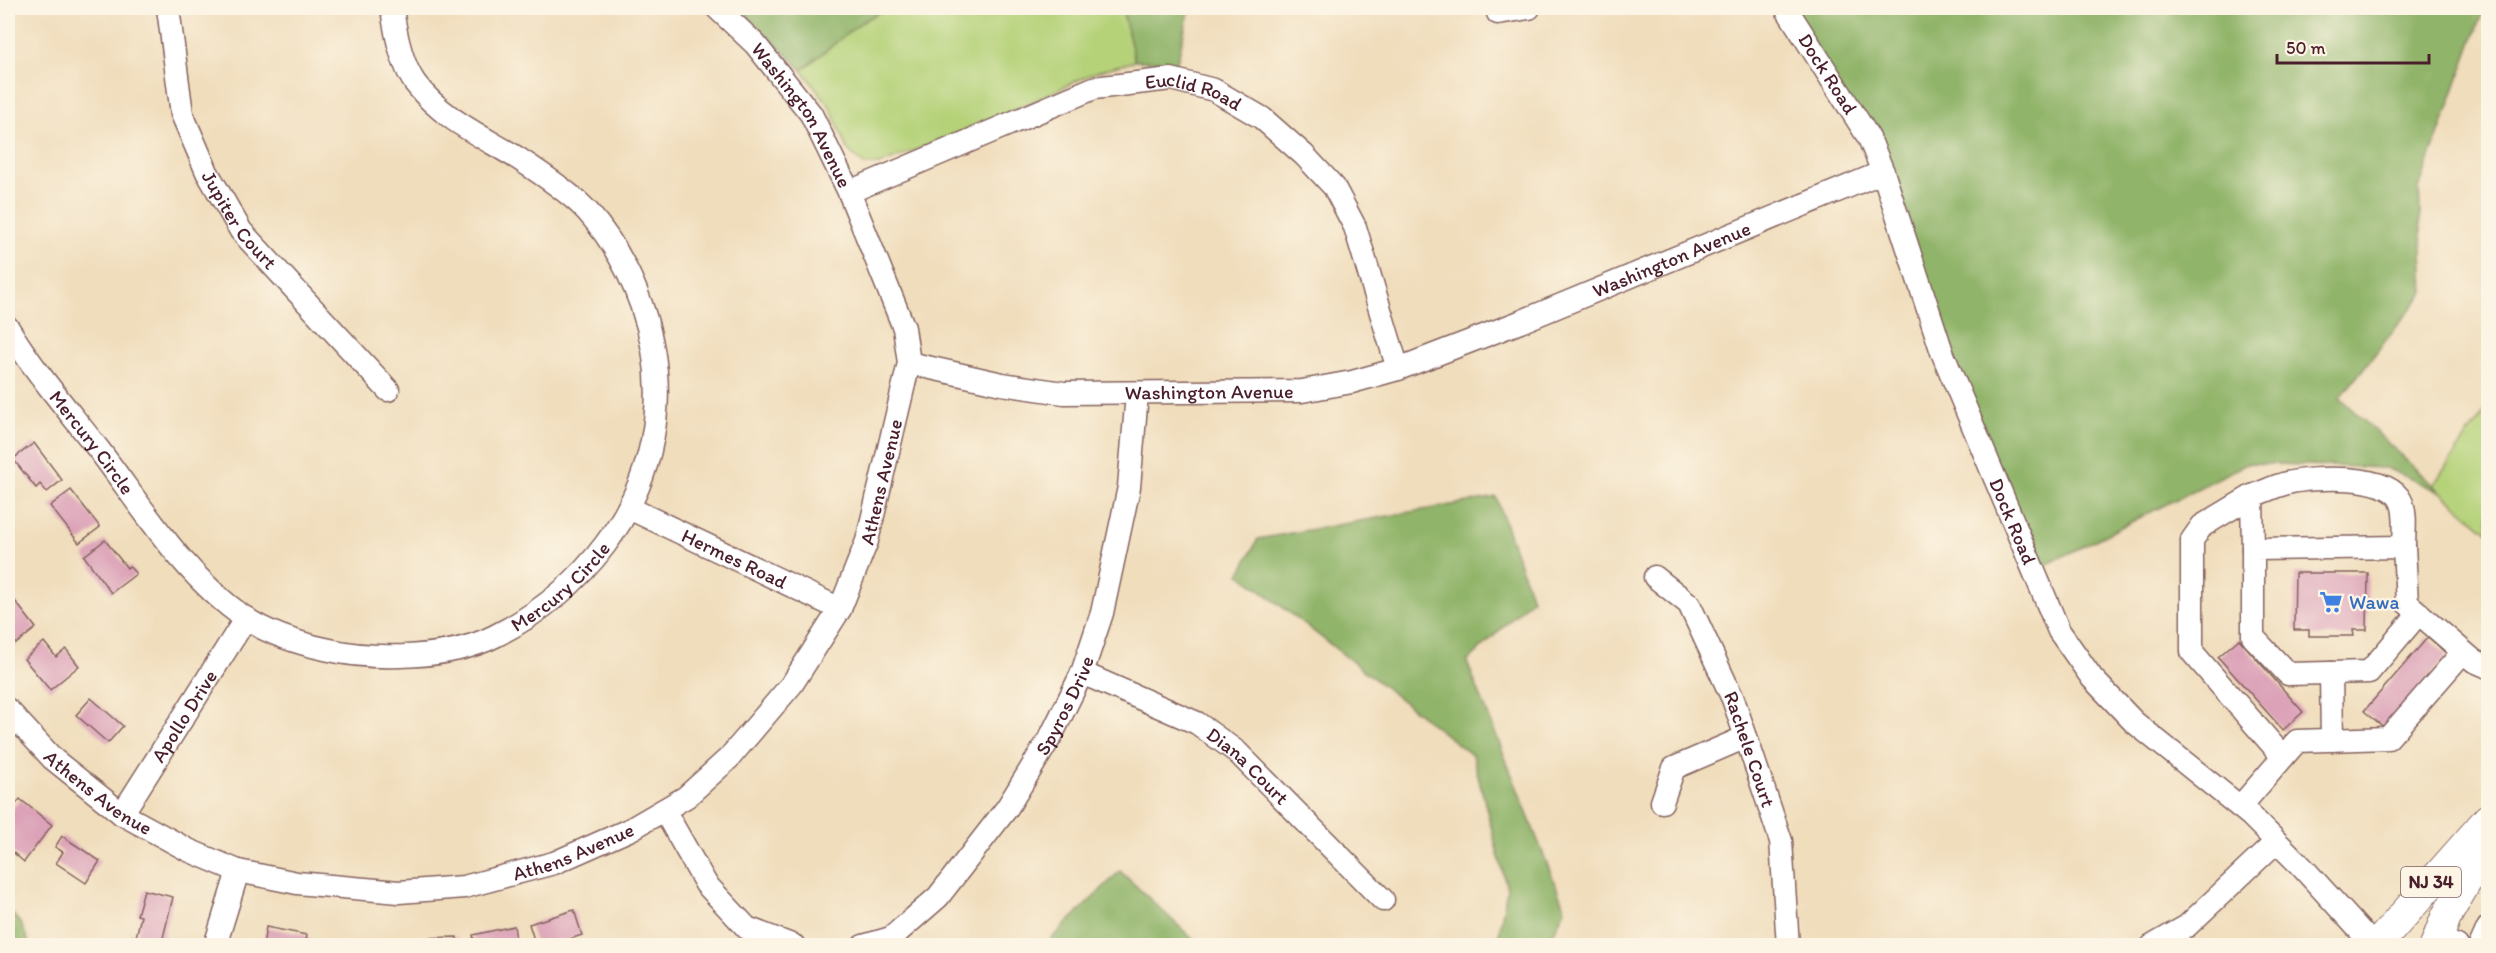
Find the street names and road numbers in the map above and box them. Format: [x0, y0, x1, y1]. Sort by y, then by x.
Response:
street label: Dock Road [1793, 29, 1863, 119]
street label: Washington Avenue [746, 37, 857, 192]
street label: Euclid Road [1143, 66, 1246, 116]
street label: Jupiter Court [197, 166, 282, 274]
street label: Washington Avenue [1589, 216, 1754, 303]
street label: Washington Avenue [1125, 379, 1294, 404]
street label: Mercury Circle [44, 385, 140, 499]
street label: Athens Avenue [854, 417, 907, 547]
street label: Dock Road [1984, 474, 2042, 568]
street label: Hermes Road [678, 523, 791, 594]
street label: Mercury Circle [506, 537, 615, 637]
street label: Spyros Drive [1030, 653, 1099, 760]
street label: Apollo Drive [146, 665, 222, 767]
street label: Rachele Court [1719, 687, 1781, 811]
street label: Diana Court [1202, 722, 1294, 810]
street label: Athens Avenue [39, 745, 156, 840]
street label: Athens Avenue [510, 817, 638, 886]
road number: NJ 34 [2401, 867, 2461, 897]

